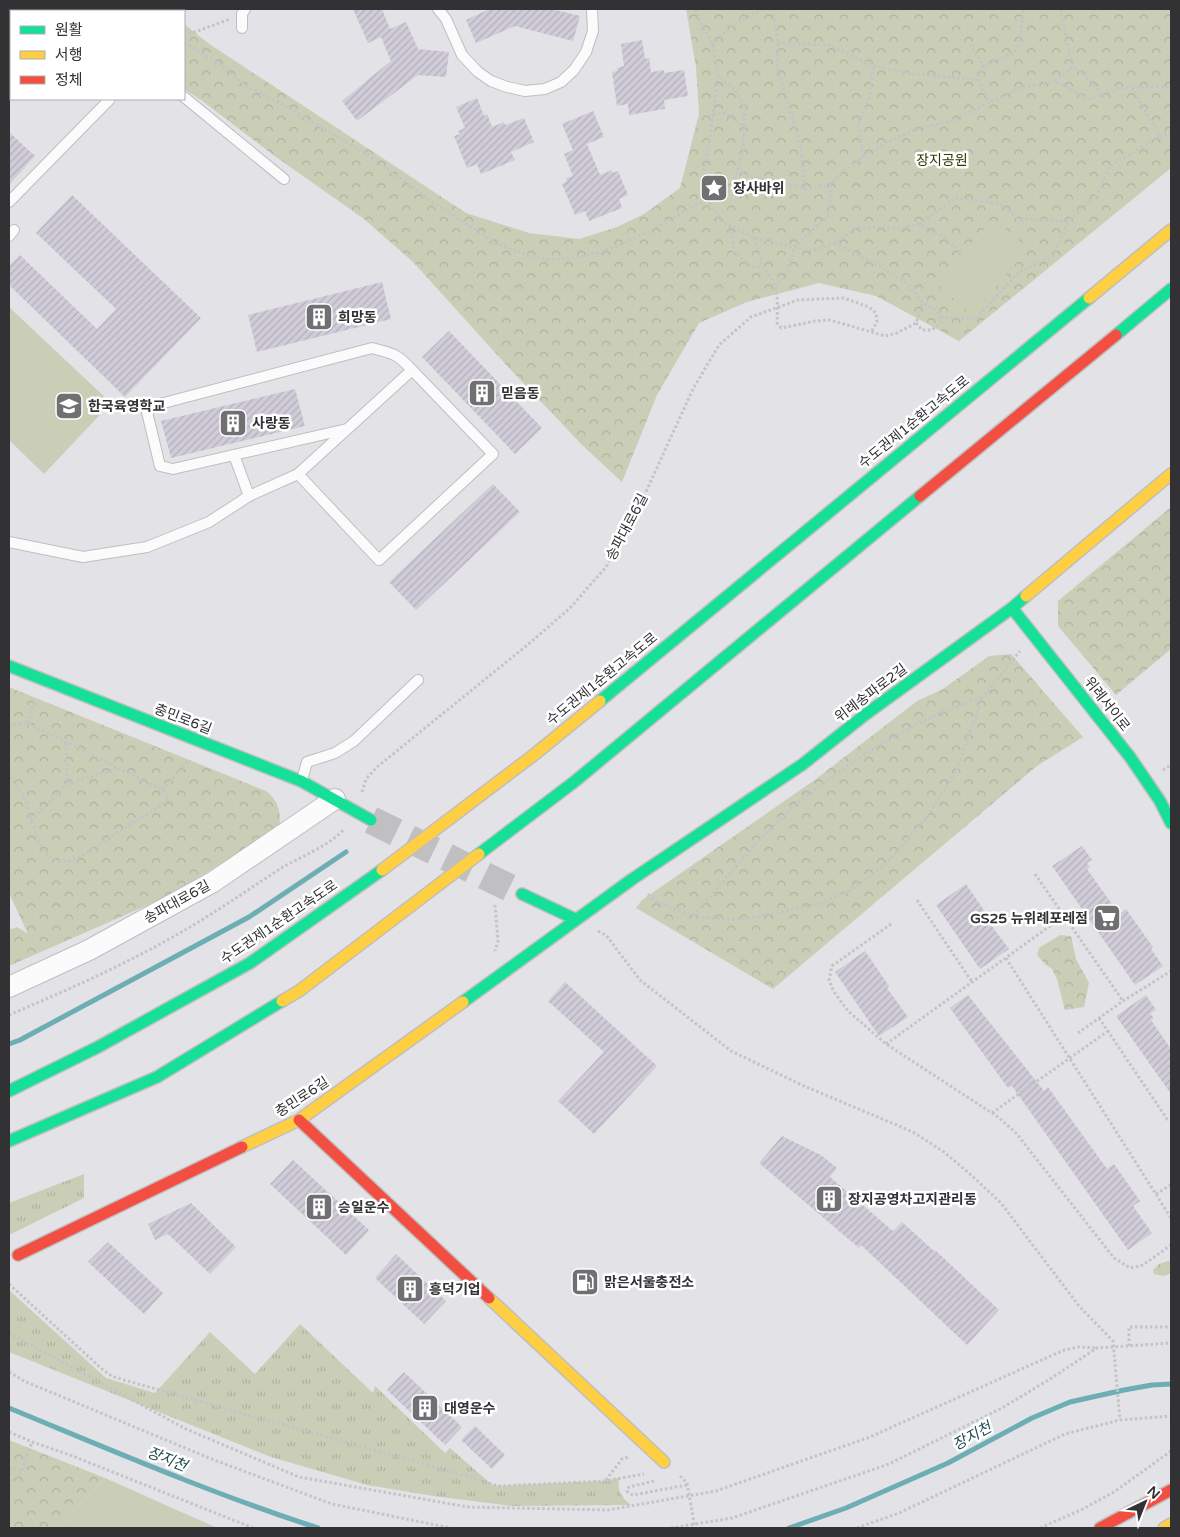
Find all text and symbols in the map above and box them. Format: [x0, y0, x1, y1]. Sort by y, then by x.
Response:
legend [10, 10, 185, 100]
text: 원활 [55, 21, 83, 39]
text: 서행 [55, 46, 83, 64]
text: 정체 [55, 71, 83, 89]
park label: 장지공원 [916, 152, 968, 169]
place icon: 장사바위 [699, 173, 729, 203]
place label: 장사바위 [733, 180, 785, 197]
building icon: 희망동 [304, 302, 334, 332]
place label: 희망동 [338, 309, 377, 326]
street label: 수도권제1순환고속도로 [855, 372, 973, 472]
building icon: 믿음동 [467, 378, 497, 408]
place label: 믿음동 [501, 385, 540, 402]
school or university icon: 한국육영학교 [54, 391, 84, 421]
place label: 한국육영학교 [88, 398, 165, 415]
building icon: 사랑동 [218, 408, 248, 438]
place label: 사랑동 [252, 415, 291, 432]
street label: 송파대로6길 [602, 491, 652, 563]
street label: 수도권제1순환고속도로 [543, 629, 661, 729]
street label: 위례송파로2길 [832, 660, 910, 726]
street label: 위례서이로 [1080, 673, 1134, 735]
street label: 충민로6길 [152, 700, 214, 738]
street label: 수도권제1순환고속도로 [217, 876, 341, 968]
street label: 송파대로6길 [141, 877, 213, 927]
supermarket icon: GS25 뉴위례포레점 [1092, 903, 1122, 933]
place label: GS25 뉴위례포레점 [970, 910, 1088, 927]
street label: 충민로6길 [272, 1073, 332, 1121]
building icon: 장지공영차고지관리동 [814, 1184, 844, 1214]
place label: 장지공영차고지관리동 [848, 1191, 977, 1208]
building icon: 승일운수 [304, 1192, 334, 1222]
place label: 승일운수 [338, 1199, 390, 1216]
fuel station icon: 맑은서울충전소 [570, 1267, 600, 1297]
building icon: 흥덕기업 [395, 1274, 425, 1304]
place label: 맑은서울충전소 [604, 1274, 694, 1291]
place label: 흥덕기업 [429, 1281, 481, 1298]
building icon: 대영운수 [410, 1393, 440, 1423]
place label: 대영운수 [444, 1400, 496, 1417]
water label: 장지천 [950, 1417, 996, 1454]
water label: 장지천 [144, 1443, 192, 1476]
north arrow [1120, 1477, 1170, 1527]
text: N [1144, 1483, 1163, 1503]

